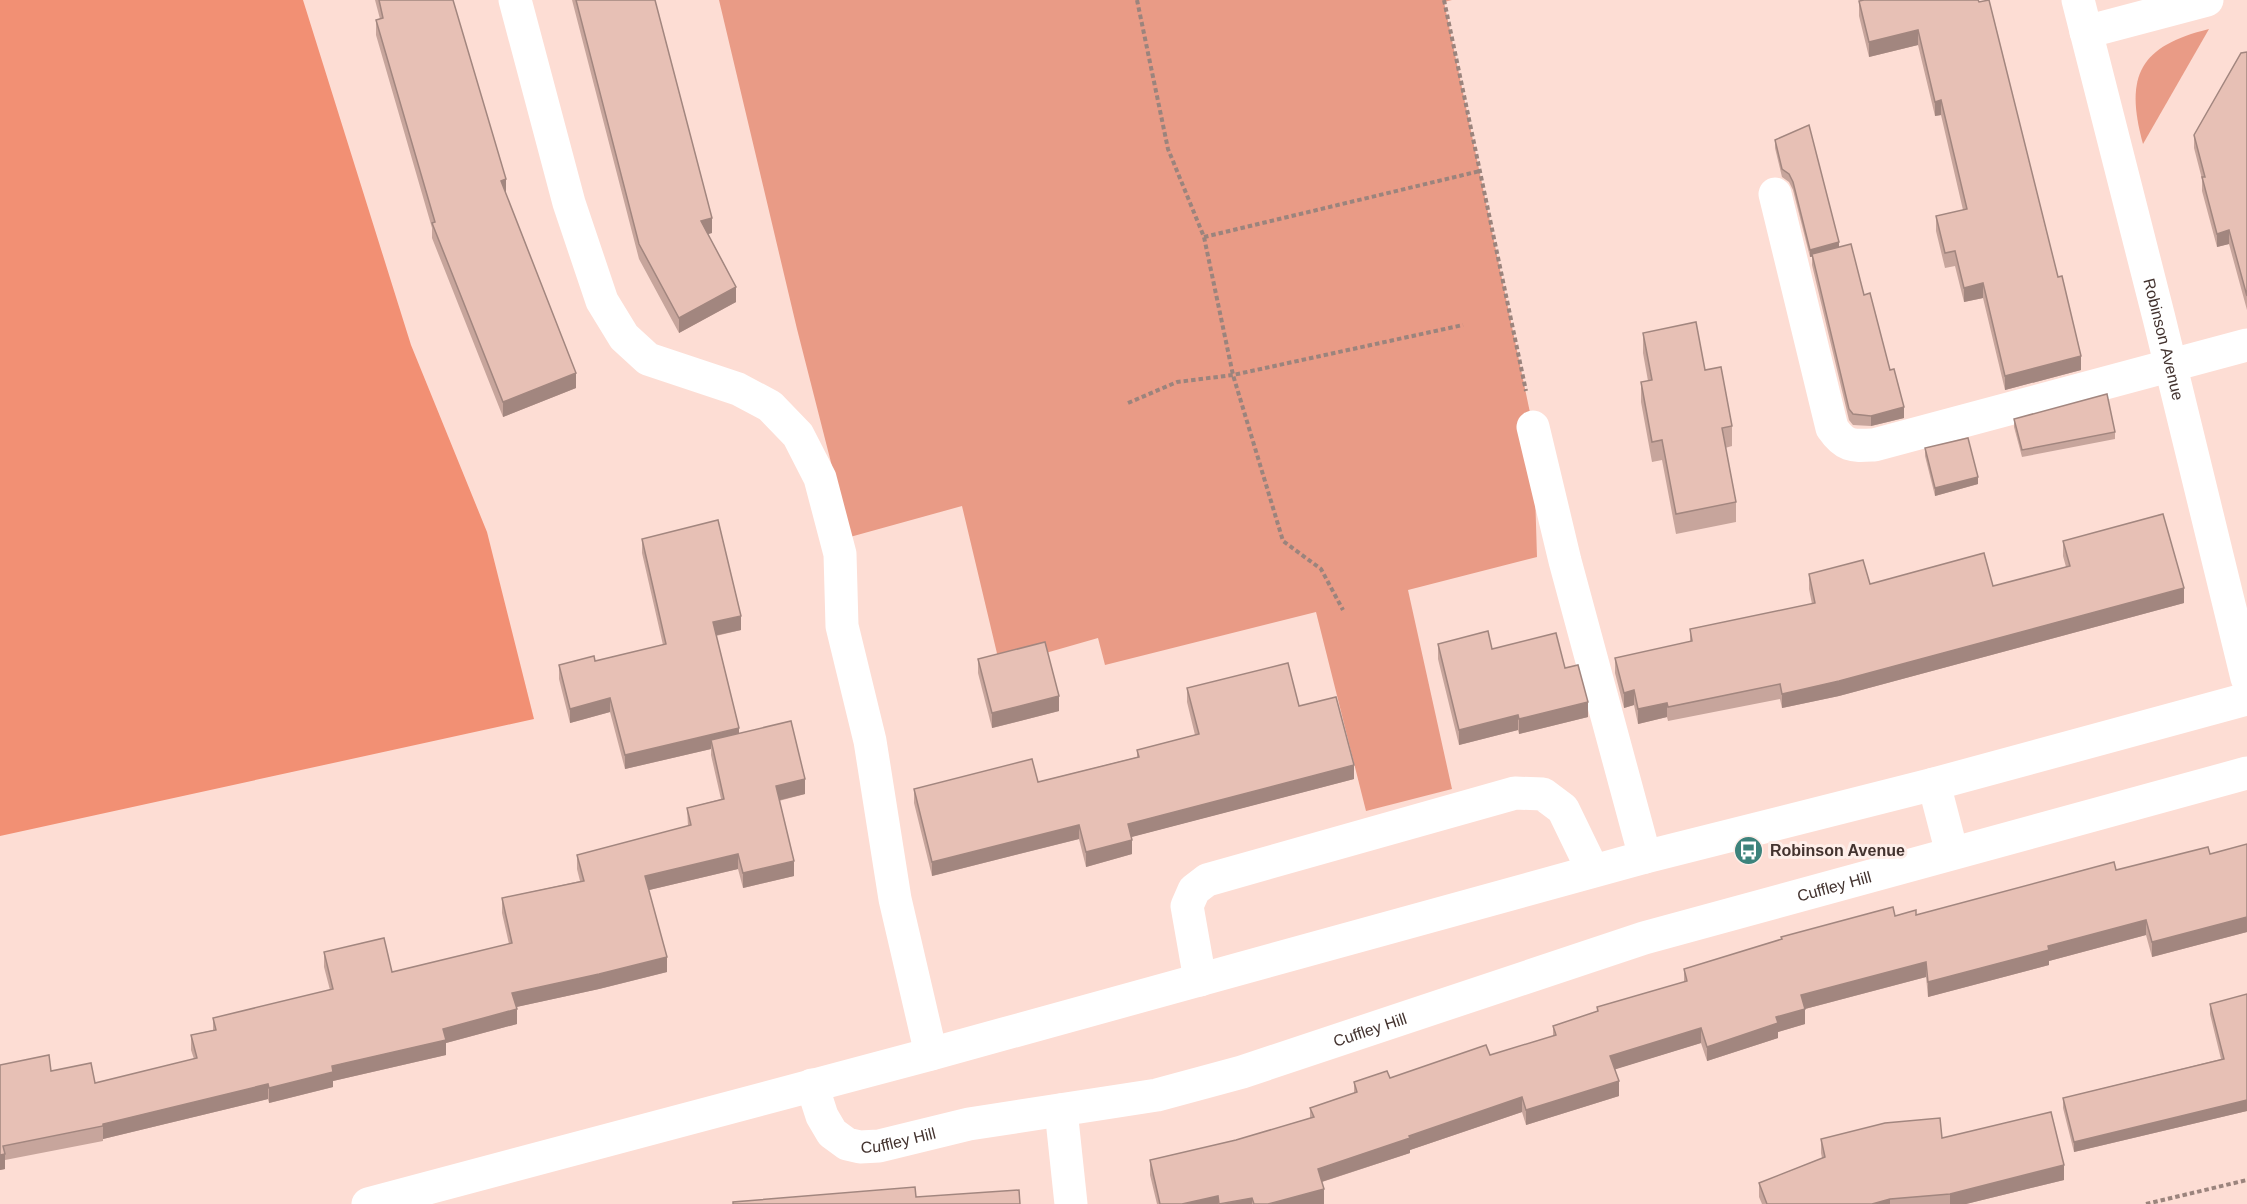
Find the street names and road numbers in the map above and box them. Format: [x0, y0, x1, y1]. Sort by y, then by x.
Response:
street label: Robinson Avenue [2141, 276, 2187, 402]
street label: Cuffley Hill [1795, 868, 1873, 904]
street label: Cuffley Hill [1331, 1009, 1409, 1049]
street label: Cuffley Hill [860, 1124, 937, 1155]

